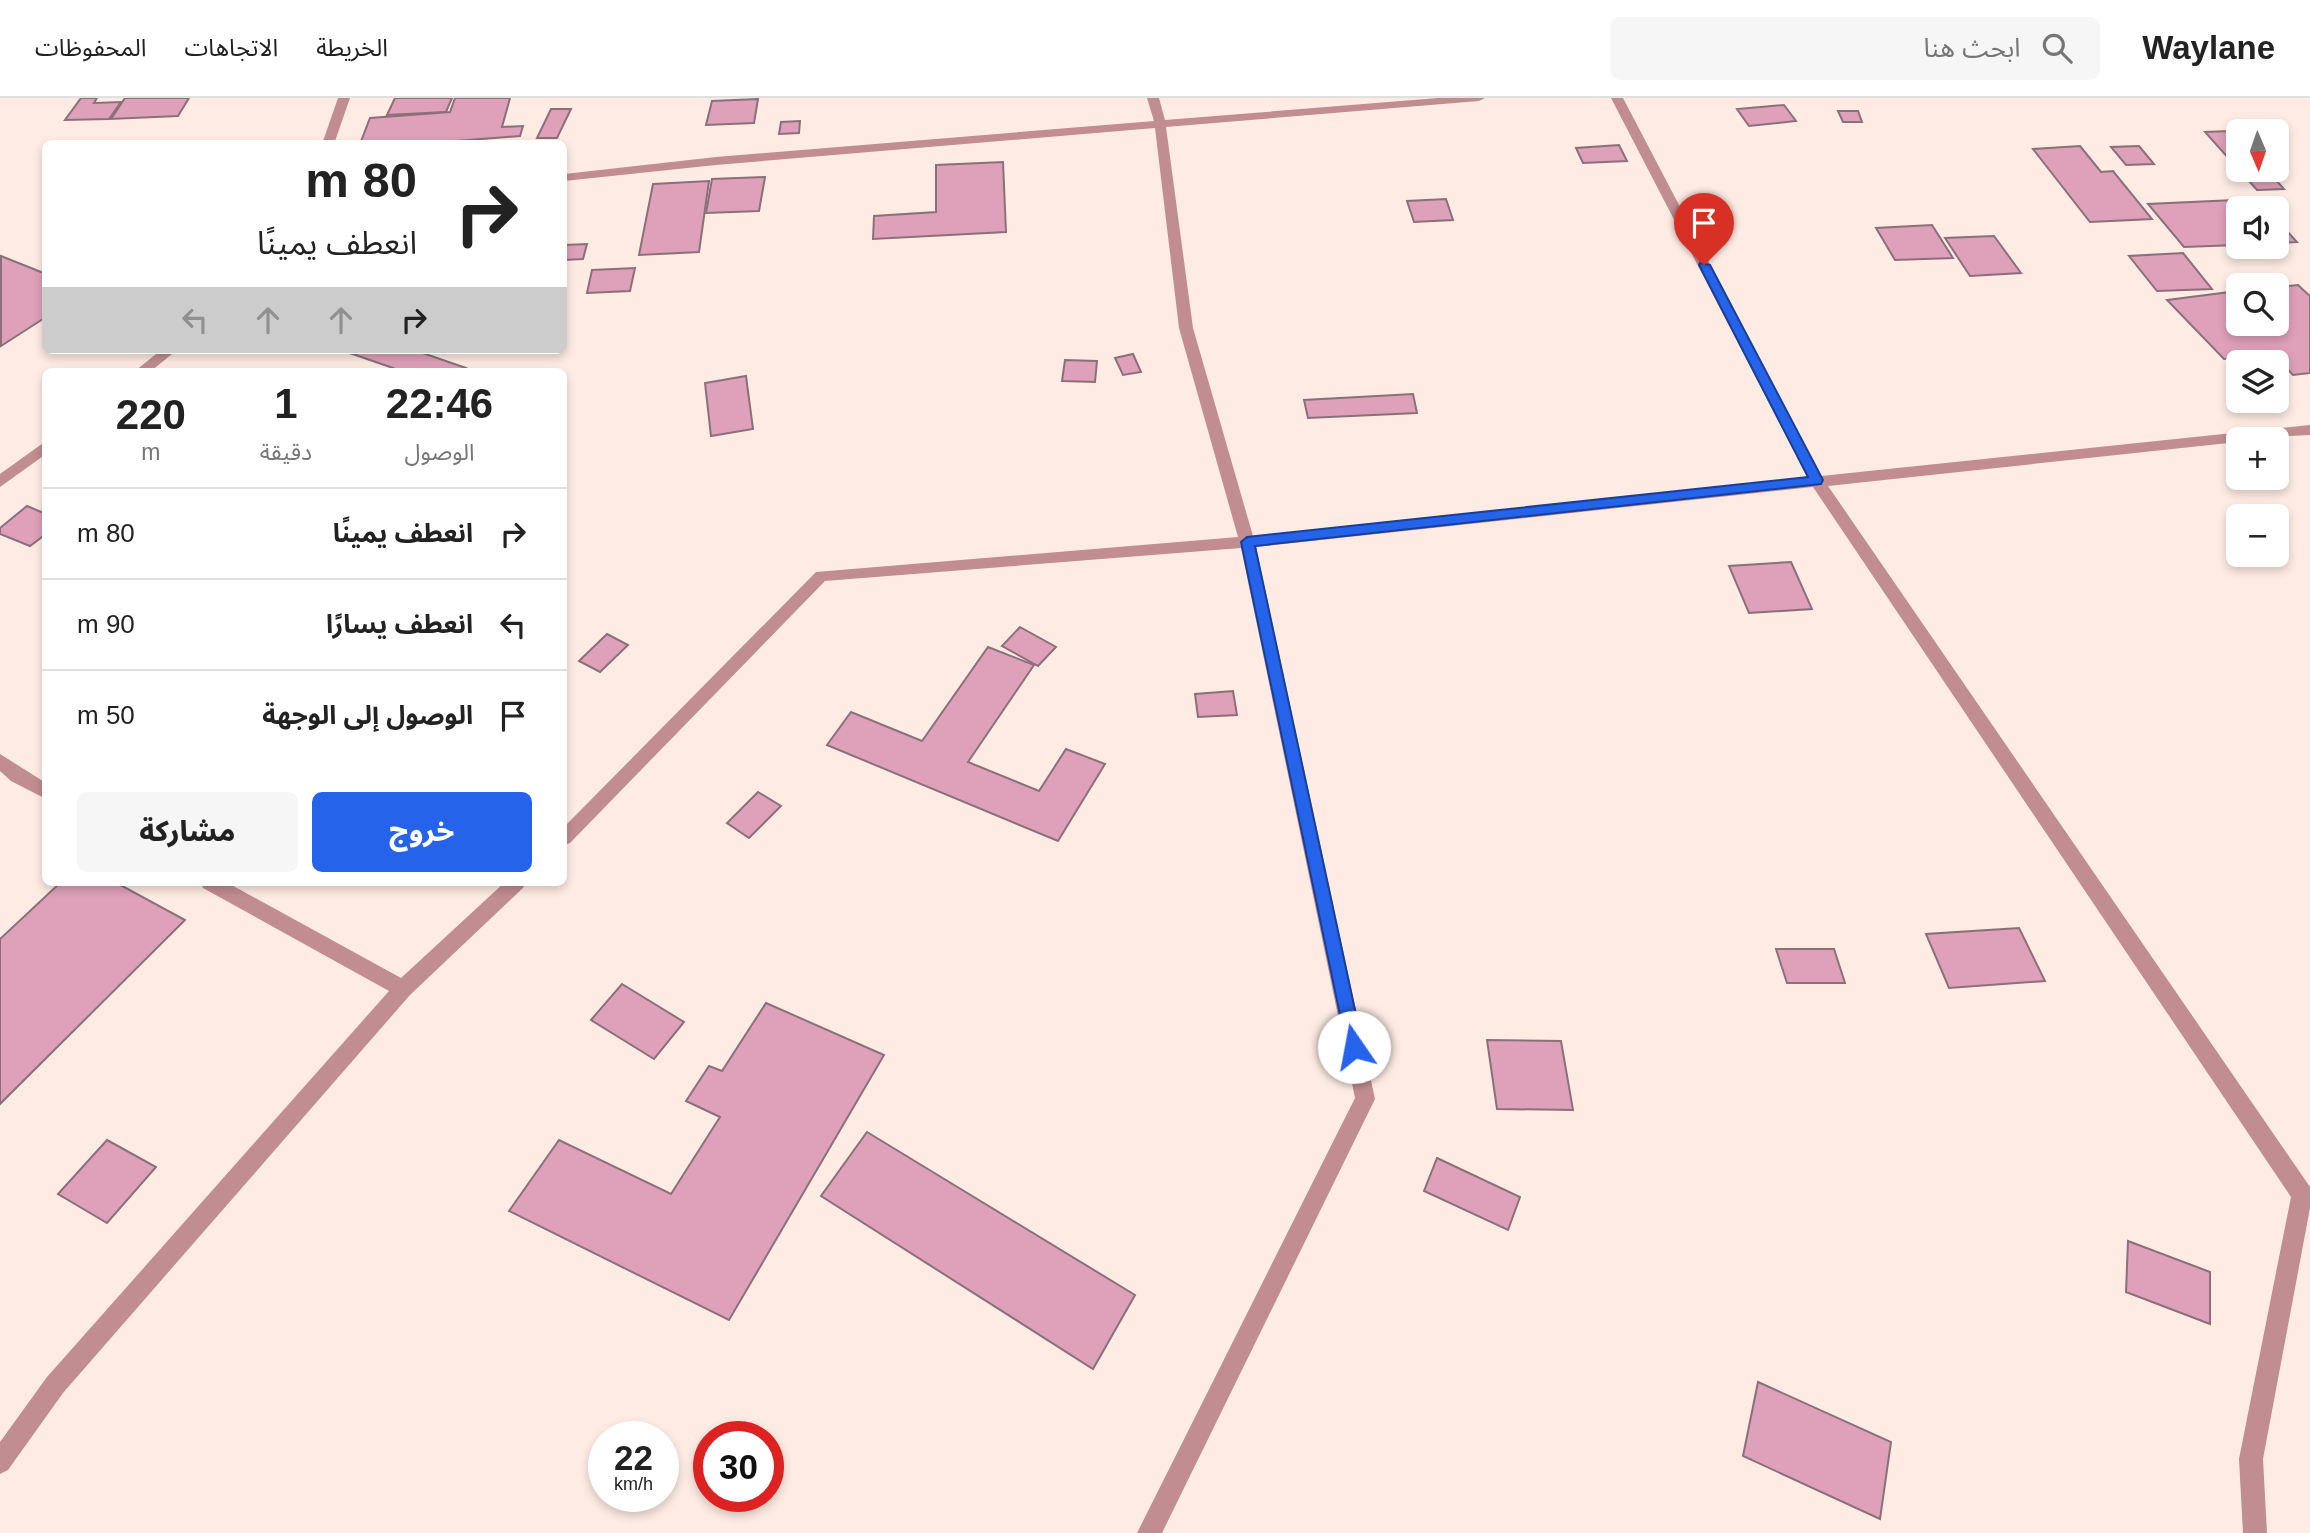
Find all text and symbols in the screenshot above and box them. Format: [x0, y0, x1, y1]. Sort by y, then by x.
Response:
search box [1610, 17, 2100, 80]
icon: search [2038, 29, 2076, 67]
text: Waylane [2142, 29, 2275, 66]
text: ابحث هنا [1924, 33, 2020, 63]
text: المحفوظات [35, 34, 146, 61]
text: الاتجاهات [184, 34, 278, 61]
text: الخريطة [316, 34, 388, 61]
north arrow [2226, 119, 2289, 182]
map controls [2226, 119, 2289, 567]
text: 80 m [305, 153, 417, 207]
icon: right [441, 168, 532, 259]
pin [1674, 193, 1734, 265]
button: sound [2226, 196, 2289, 259]
icon: arrive [1685, 204, 1723, 242]
text: انعطف يمينًا [257, 225, 417, 261]
button: search [2226, 273, 2289, 336]
icon: left [176, 301, 214, 339]
icon: ahead [249, 301, 287, 339]
icon: ahead [322, 301, 360, 339]
icon: right [395, 301, 433, 339]
button: layers [2226, 350, 2289, 413]
text: 1 [274, 380, 298, 427]
text: 22:46 [386, 380, 493, 427]
text: 220 [116, 391, 186, 438]
button: + [2226, 427, 2289, 490]
text: m [141, 439, 160, 465]
text: دقيقة [260, 439, 312, 465]
text: الوصول [405, 439, 474, 465]
button: − [2226, 504, 2289, 567]
icon: right [494, 515, 532, 553]
text: 80 m [77, 518, 135, 548]
text: انعطف يمينًا [333, 518, 473, 548]
icon: left [494, 606, 532, 644]
text: 90 m [77, 609, 135, 639]
text: انعطف يسارًا [326, 609, 473, 639]
icon: arrive [494, 697, 532, 735]
text: 50 m [77, 700, 135, 730]
text: الوصول إلى الوجهة [262, 700, 473, 730]
button: مشاركة [77, 792, 298, 872]
button: خروج [312, 792, 532, 872]
position arrow [1317, 1010, 1391, 1084]
speed limit sign: 30 [693, 1421, 784, 1512]
text: 22 [614, 1438, 653, 1477]
text: km/h [614, 1474, 653, 1494]

